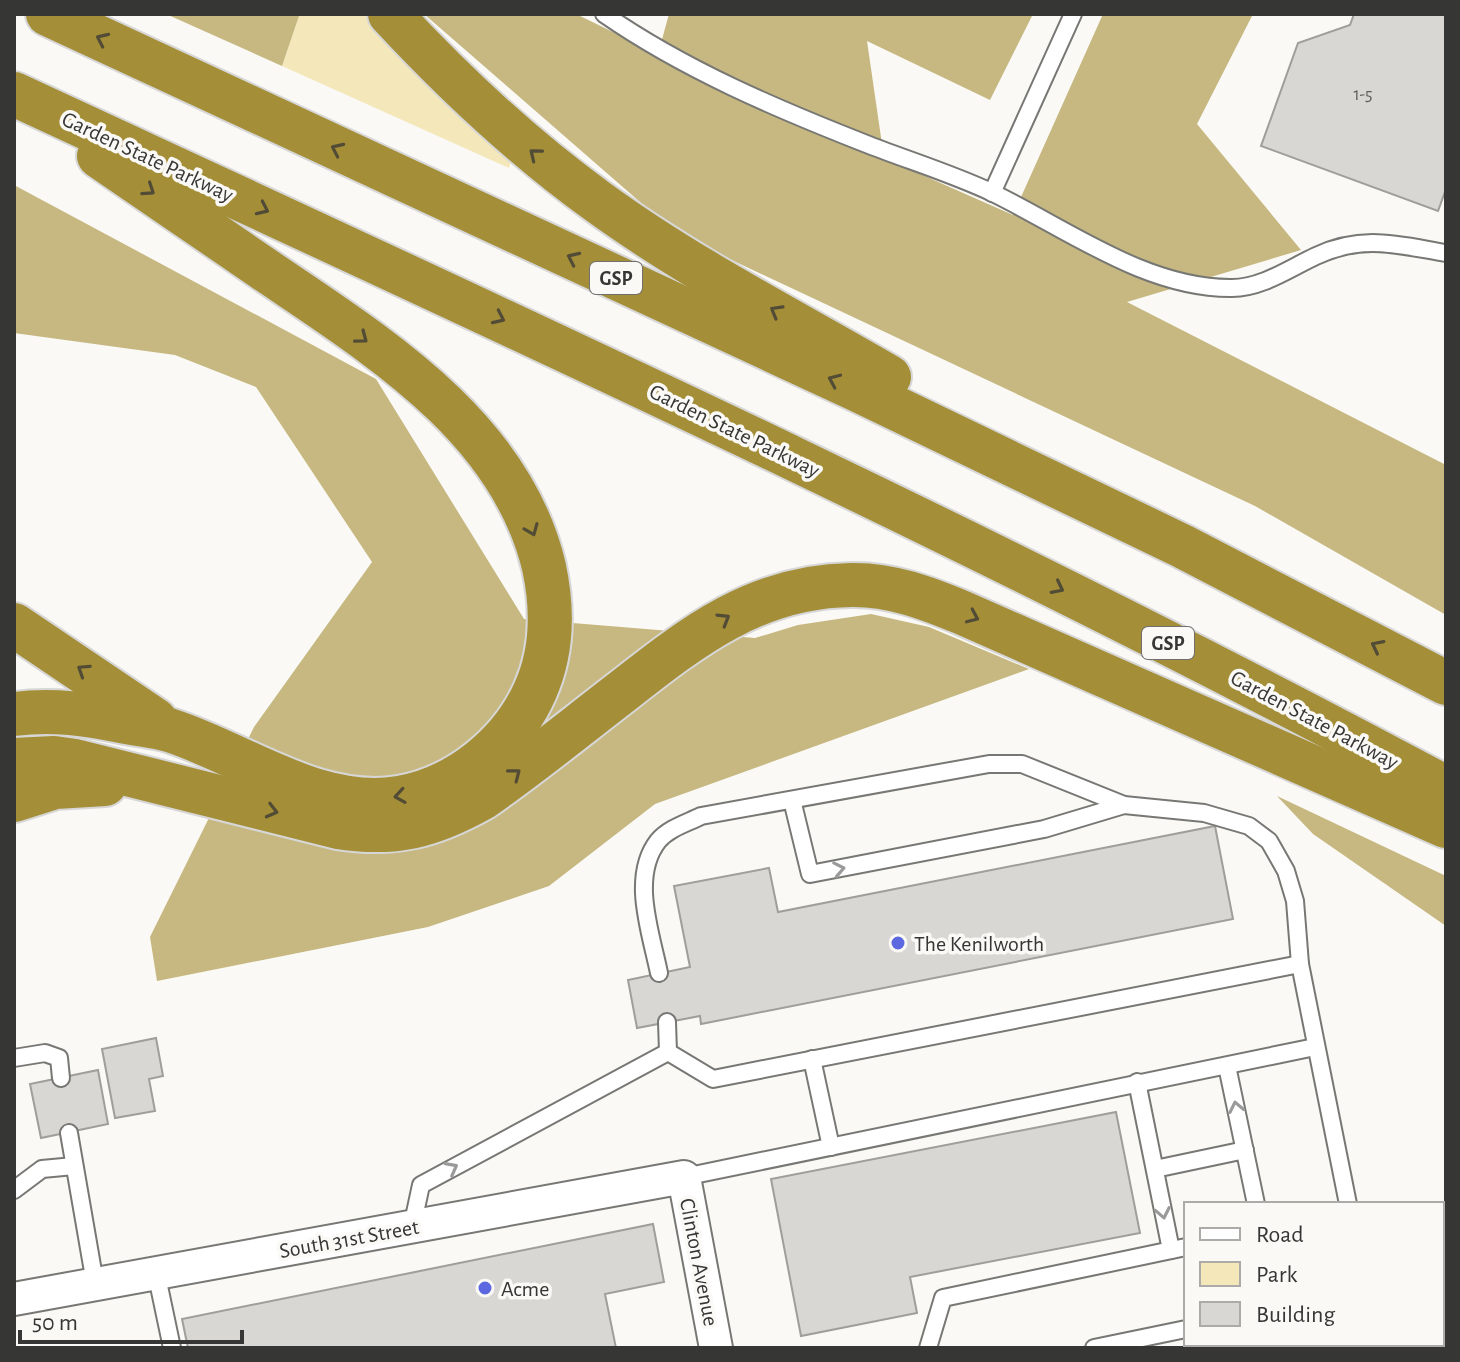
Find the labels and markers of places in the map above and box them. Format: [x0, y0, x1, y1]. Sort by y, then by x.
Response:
place label: The Kenilworth [914, 933, 1044, 955]
marker: The Kenilworth [889, 934, 907, 952]
place label: Acme [501, 1278, 549, 1300]
marker: Acme [476, 1279, 494, 1297]

